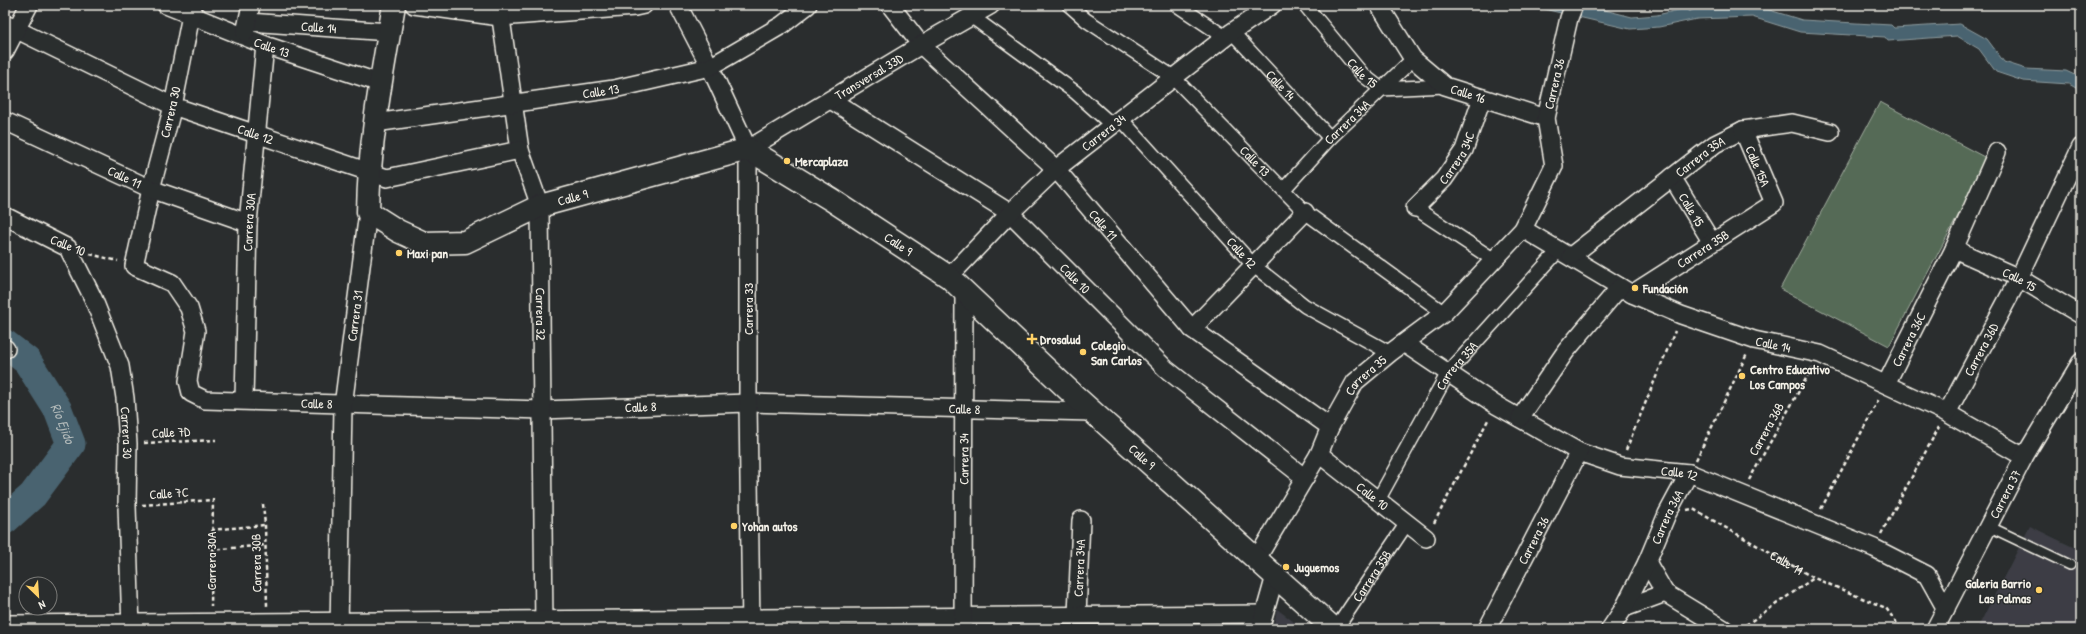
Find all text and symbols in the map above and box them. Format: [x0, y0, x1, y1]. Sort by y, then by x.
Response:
street label: Calle 14 [300, 17, 337, 37]
street label: Calle 13 [251, 33, 292, 62]
street label: Transversal 33D [831, 48, 907, 104]
street label: Calle 15 [1343, 54, 1382, 92]
street label: Carrera 36 [1539, 57, 1568, 111]
street label: Calle 14 [1262, 66, 1300, 104]
street label: Calle 13 [581, 79, 621, 102]
street label: Calle 16 [1448, 79, 1488, 107]
street label: Carrera 30 [155, 84, 185, 139]
street label: Carrera 34A [1320, 95, 1374, 148]
street label: Carrera 34 [1078, 109, 1129, 155]
street label: Calle 12 [235, 119, 276, 148]
street label: Carrera 34C [1435, 129, 1479, 188]
street label: Carrera 35A [1671, 131, 1728, 181]
street label: Calle 13 [1236, 142, 1274, 180]
street label: Calle 15A [1741, 143, 1775, 190]
place label: Mercaplaza [795, 152, 849, 171]
marker: Mercaplaza [782, 156, 792, 166]
street label: Calle 11 [105, 161, 145, 192]
street label: Calle 9 [555, 184, 590, 210]
street label: Calle 15 [1675, 189, 1709, 230]
street label: Carrera 30A [238, 191, 260, 252]
street label: Calle 11 [1085, 205, 1122, 244]
street label: Carrera 35B [1673, 225, 1733, 272]
street label: Calle 9 [881, 228, 917, 260]
street label: Calle 10 [48, 230, 88, 260]
street label: Calle 12 [1223, 233, 1261, 272]
place label: Maxi pan [407, 244, 448, 263]
marker: Maxi pan [394, 248, 404, 258]
street label: Calle 10 [1056, 259, 1095, 298]
street label: Calle 15 [2000, 263, 2040, 296]
place label: Fundación [1642, 279, 1688, 297]
street label: Carrera 33 [739, 283, 757, 335]
marker: Fundación [1630, 283, 1640, 293]
street label: Carrera 32 [532, 288, 550, 340]
street label: Carrera 31 [342, 289, 367, 342]
street label: Carrera 36C [1887, 309, 1930, 370]
street label: Carrera 36D [1959, 319, 2003, 379]
place label: Drosalud [1040, 330, 1081, 348]
street label: Calle 14 [1754, 332, 1793, 357]
marker: Drosalud [1027, 334, 1037, 344]
place label: Colegio San Carlos [1091, 336, 1142, 369]
street label: Carrera 35A [1431, 337, 1482, 393]
marker: Colegio San Carlos [1078, 347, 1088, 357]
street label: Carrera 35 [1340, 350, 1390, 399]
place label: Centro Educativo Los Campos [1750, 360, 1831, 394]
marker: Centro Educativo Los Campos [1737, 371, 1747, 381]
street label: Calle 8 [301, 394, 333, 413]
street label: Calle 8 [624, 397, 657, 416]
water label: Río Ejido [47, 399, 80, 447]
street label: Calle 8 [948, 399, 981, 418]
street label: Carrera 36B [1744, 399, 1788, 459]
street label: Carrera 30 [117, 406, 137, 459]
street label: Calle 7D [151, 422, 192, 442]
street label: Carrera 34 [954, 433, 973, 485]
street label: Calle 9 [1125, 440, 1160, 474]
street label: Calle 12 [1660, 461, 1701, 485]
street label: Carrera 37 [1985, 466, 2025, 522]
street label: Calle 10 [1353, 478, 1393, 514]
street label: Calle 7C [149, 483, 189, 503]
street label: Carrera 36A [1647, 486, 1688, 547]
street label: Carrera 36 [1513, 513, 1553, 567]
place label: Yohan autos [742, 517, 797, 535]
marker: Yohan autos [729, 521, 739, 531]
street label: Carrera 30A [202, 531, 220, 590]
street label: Carrera 30B [246, 533, 266, 593]
street label: Carrera 34A [1069, 538, 1089, 597]
street label: Carrera 35B [1348, 546, 1396, 605]
street label: Calle 11 [1767, 546, 1807, 579]
place label: Juguemos [1294, 558, 1339, 577]
marker: Juguemos [1281, 562, 1291, 572]
place label: Galeria Barrio Las Palmas [1965, 574, 2032, 607]
north arrow [18, 576, 58, 616]
marker: Galeria Barrio Las Palmas [2034, 585, 2044, 595]
text: N [36, 597, 48, 613]

